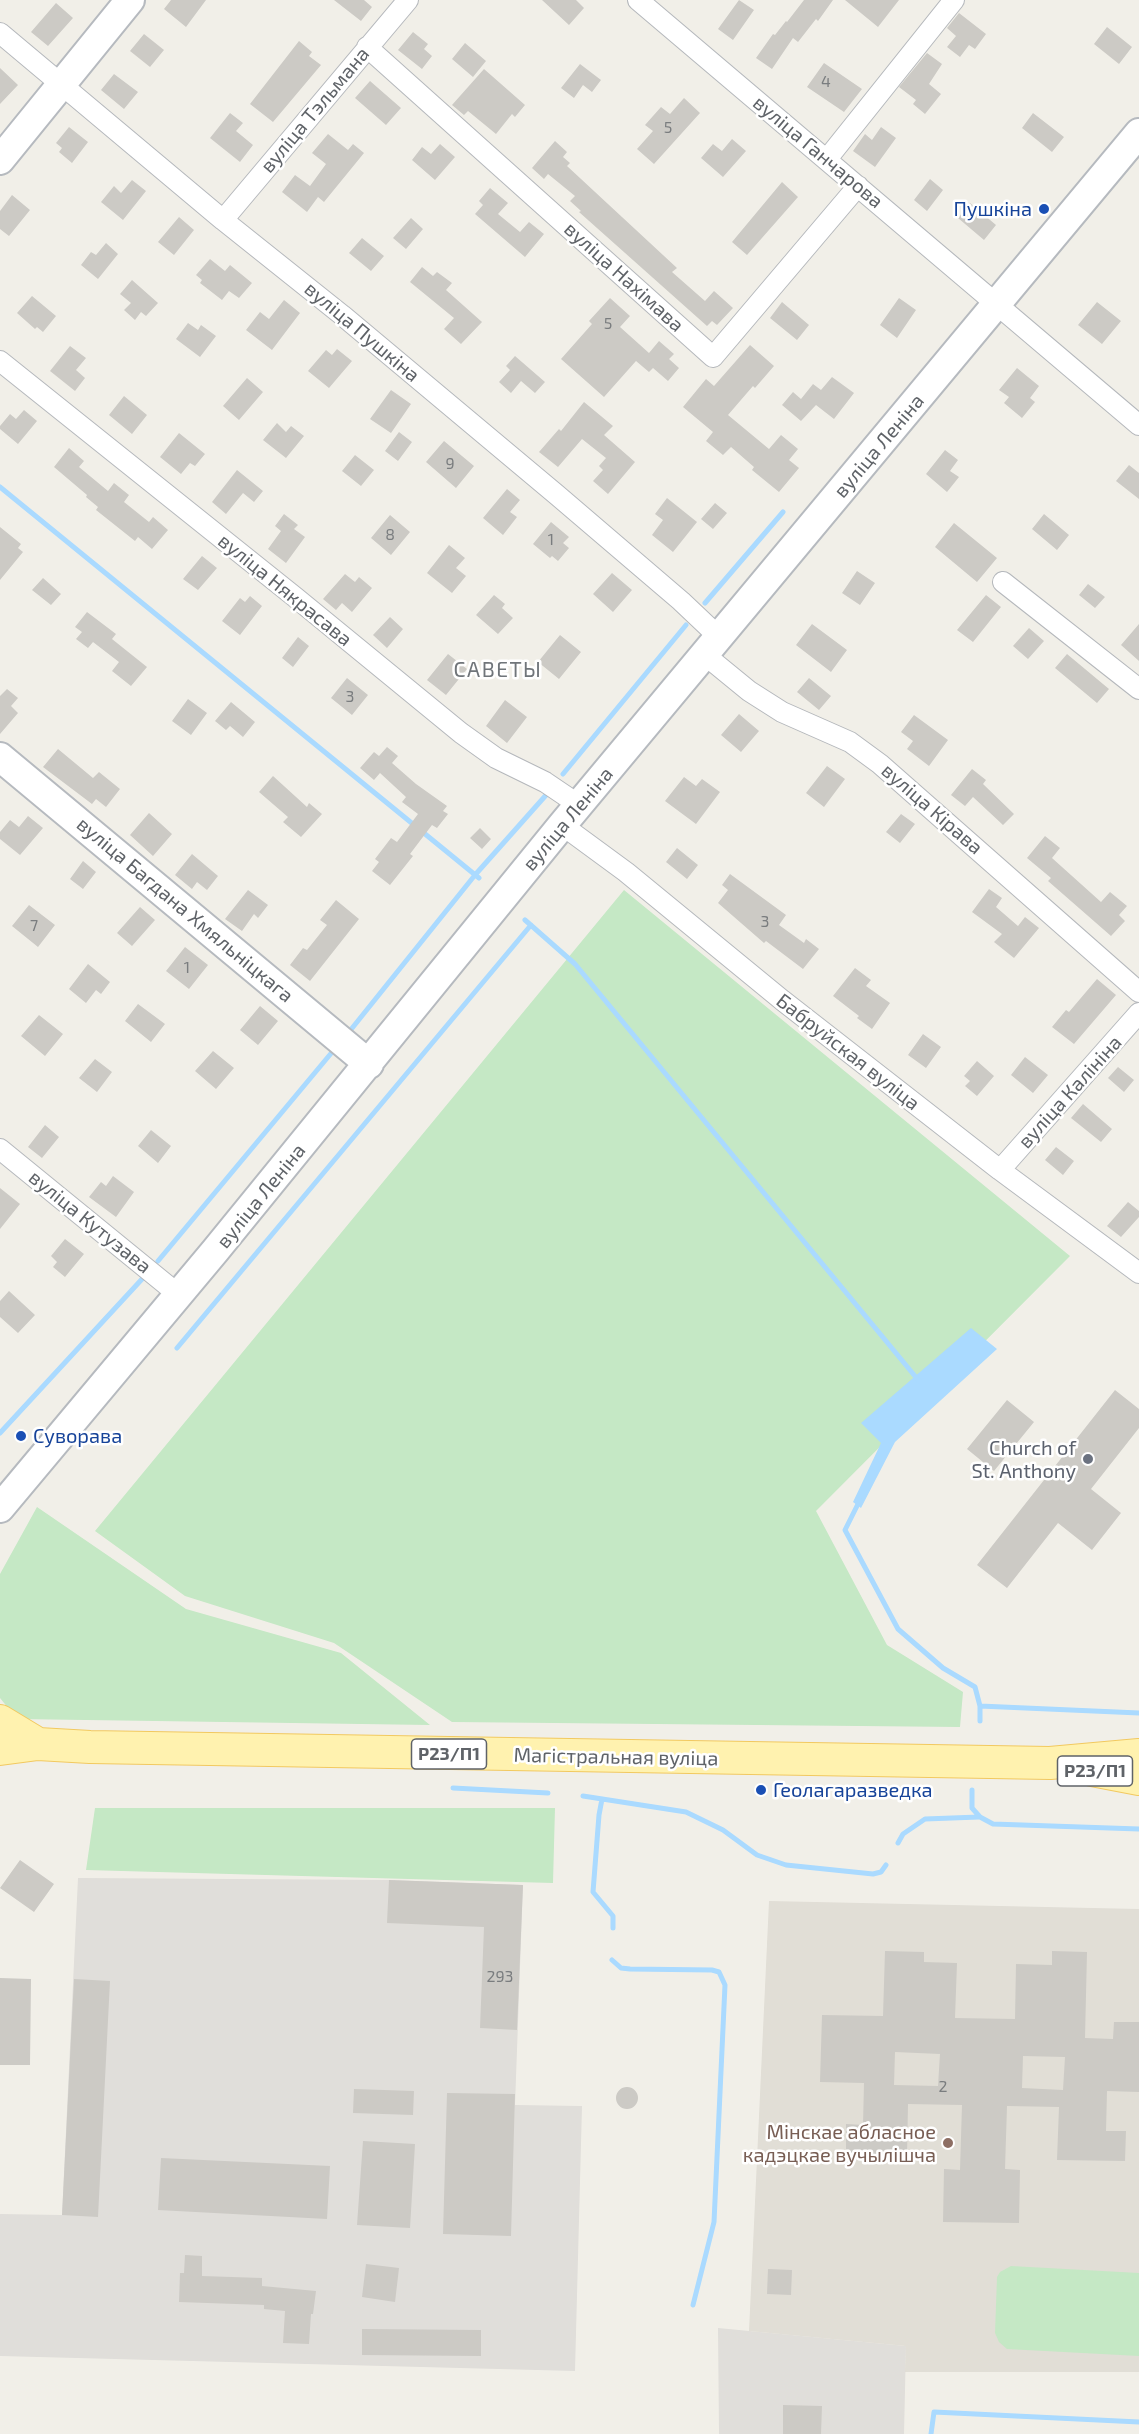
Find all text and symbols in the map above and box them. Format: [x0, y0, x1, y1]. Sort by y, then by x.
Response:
street label: вуліца Тэльмана [256, 42, 374, 178]
house number: 4 [821, 72, 831, 92]
street label: вуліца Ганчарова [748, 91, 888, 213]
house number: 5 [664, 118, 672, 138]
place label: Пушкіна [953, 197, 1032, 221]
marker: Пушкіна [1037, 202, 1051, 216]
street label: вуліца Нахімава [559, 217, 689, 337]
street label: вуліца Пушкіна [299, 277, 425, 387]
house number: 5 [604, 314, 612, 334]
street label: вуліца Леніна [829, 389, 929, 503]
house number: 9 [445, 454, 455, 474]
house number: 8 [385, 525, 395, 545]
street label: вуліца Някрасава [213, 529, 357, 651]
house number: 1 [548, 530, 554, 550]
district label: САВЕТЫ [454, 657, 542, 683]
house number: 3 [346, 687, 354, 707]
street label: вуліца Кірава [876, 758, 988, 860]
street label: вуліца Леніна [518, 762, 618, 876]
street label: вуліца Багдана Хмяльніцкага [72, 812, 298, 1008]
house number: 3 [761, 912, 769, 932]
house number: 7 [30, 916, 38, 936]
house number: 1 [184, 958, 190, 978]
street label: Бабруйская вуліца [771, 989, 925, 1115]
street label: вуліца Калініна [1013, 1031, 1127, 1153]
street label: вуліца Леніна [211, 1139, 311, 1253]
street label: вуліца Кутузава [24, 1165, 156, 1279]
place label: Суворава [33, 1424, 122, 1448]
marker: Суворава [14, 1429, 28, 1443]
place label: Church of St. Anthony [971, 1436, 1076, 1483]
marker: Church of St. Anthony [1081, 1452, 1095, 1466]
road number: Р23/П1 [412, 1739, 486, 1769]
street label: Магістральная вуліца [513, 1743, 719, 1771]
road number: Р23/П1 [1058, 1756, 1132, 1786]
place label: Геолагаразведка [773, 1778, 933, 1802]
marker: Геолагаразведка [754, 1783, 768, 1797]
house number: 293 [486, 1967, 514, 1987]
house number: 2 [939, 2077, 947, 2097]
place label: Мінскае абласное кадэцкае вучылішча [743, 2120, 936, 2167]
marker: Мінскае абласное кадэцкае вучылішча [941, 2136, 955, 2150]

